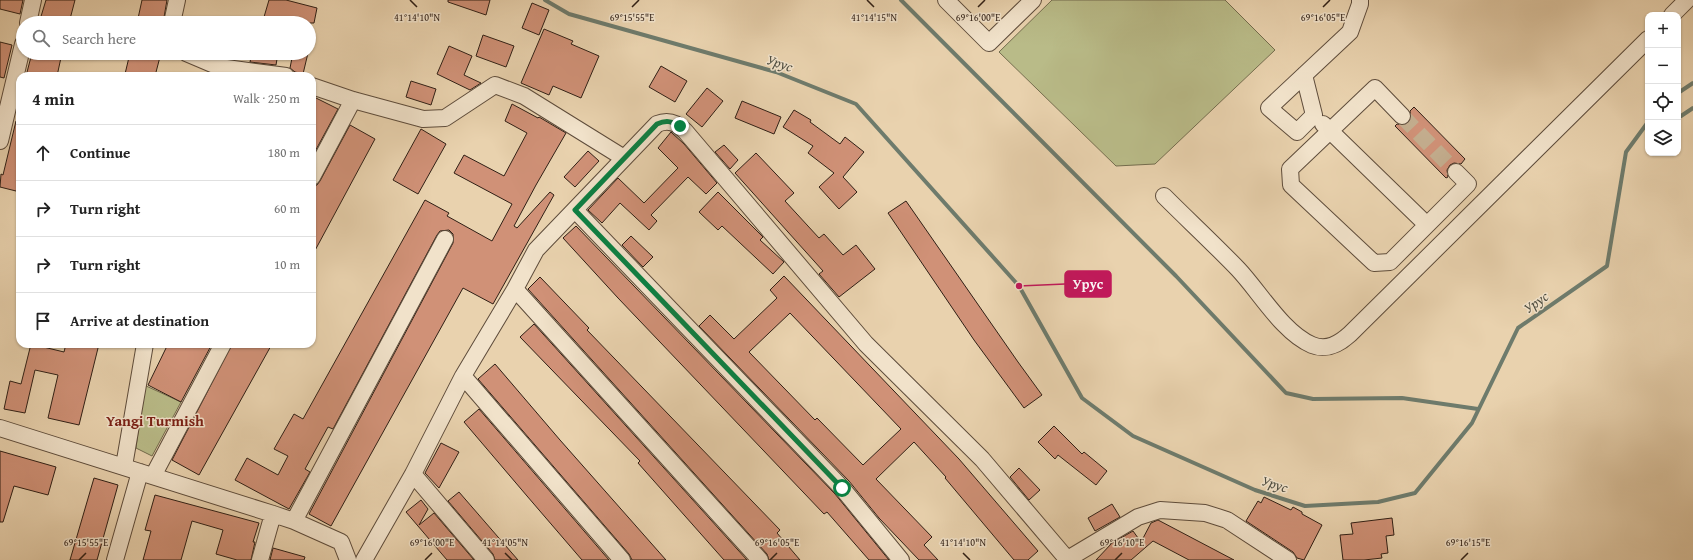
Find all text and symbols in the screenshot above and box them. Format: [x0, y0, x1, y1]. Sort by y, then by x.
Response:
text: 41°14'10"N [394, 10, 440, 25]
text: 69°15'55"E [610, 10, 654, 25]
text: 41°14'15"N [851, 10, 897, 25]
text: 69°16'00"E [956, 10, 1000, 25]
text: 69°16'05"E [1301, 10, 1345, 25]
map controls [1645, 12, 1681, 156]
button: + [1645, 12, 1681, 48]
search box [16, 16, 316, 60]
icon: search [30, 27, 52, 49]
text: Search here [62, 28, 136, 49]
button: − [1645, 48, 1681, 84]
water label: Урус [764, 49, 796, 77]
button: locate [1645, 84, 1681, 120]
text: 4 min [32, 86, 74, 111]
text: Walk · 250 m [233, 89, 300, 108]
route end [671, 117, 689, 135]
button: layers [1645, 120, 1681, 156]
icon: ahead [32, 142, 54, 164]
text: Continue [70, 142, 131, 163]
text: 180 m [268, 143, 300, 162]
icon: right [32, 198, 54, 220]
text: Turn right [70, 198, 141, 219]
text: 60 m [274, 199, 300, 218]
icon: right [32, 254, 54, 276]
text: Turn right [70, 254, 141, 275]
text: 10 m [274, 255, 300, 274]
callout: Урус [1065, 271, 1111, 297]
text: Урус [1073, 274, 1104, 294]
water label: Урус [1519, 286, 1553, 318]
icon: arrive [32, 310, 54, 332]
text: Arrive at destination [70, 310, 209, 331]
district label: Yangi Turmish [106, 410, 204, 431]
water label: Урус [1259, 470, 1291, 498]
route start [833, 479, 851, 497]
text: 69°15'55"E [64, 535, 108, 550]
text: 69°16'00"E [410, 535, 454, 550]
text: 41°14'05"N [482, 535, 528, 550]
text: 69°16'05"E [755, 535, 799, 550]
text: 41°14'10"N [940, 535, 986, 550]
text: 69°16'10"E [1100, 535, 1144, 550]
text: 69°16'15"E [1446, 535, 1490, 550]

